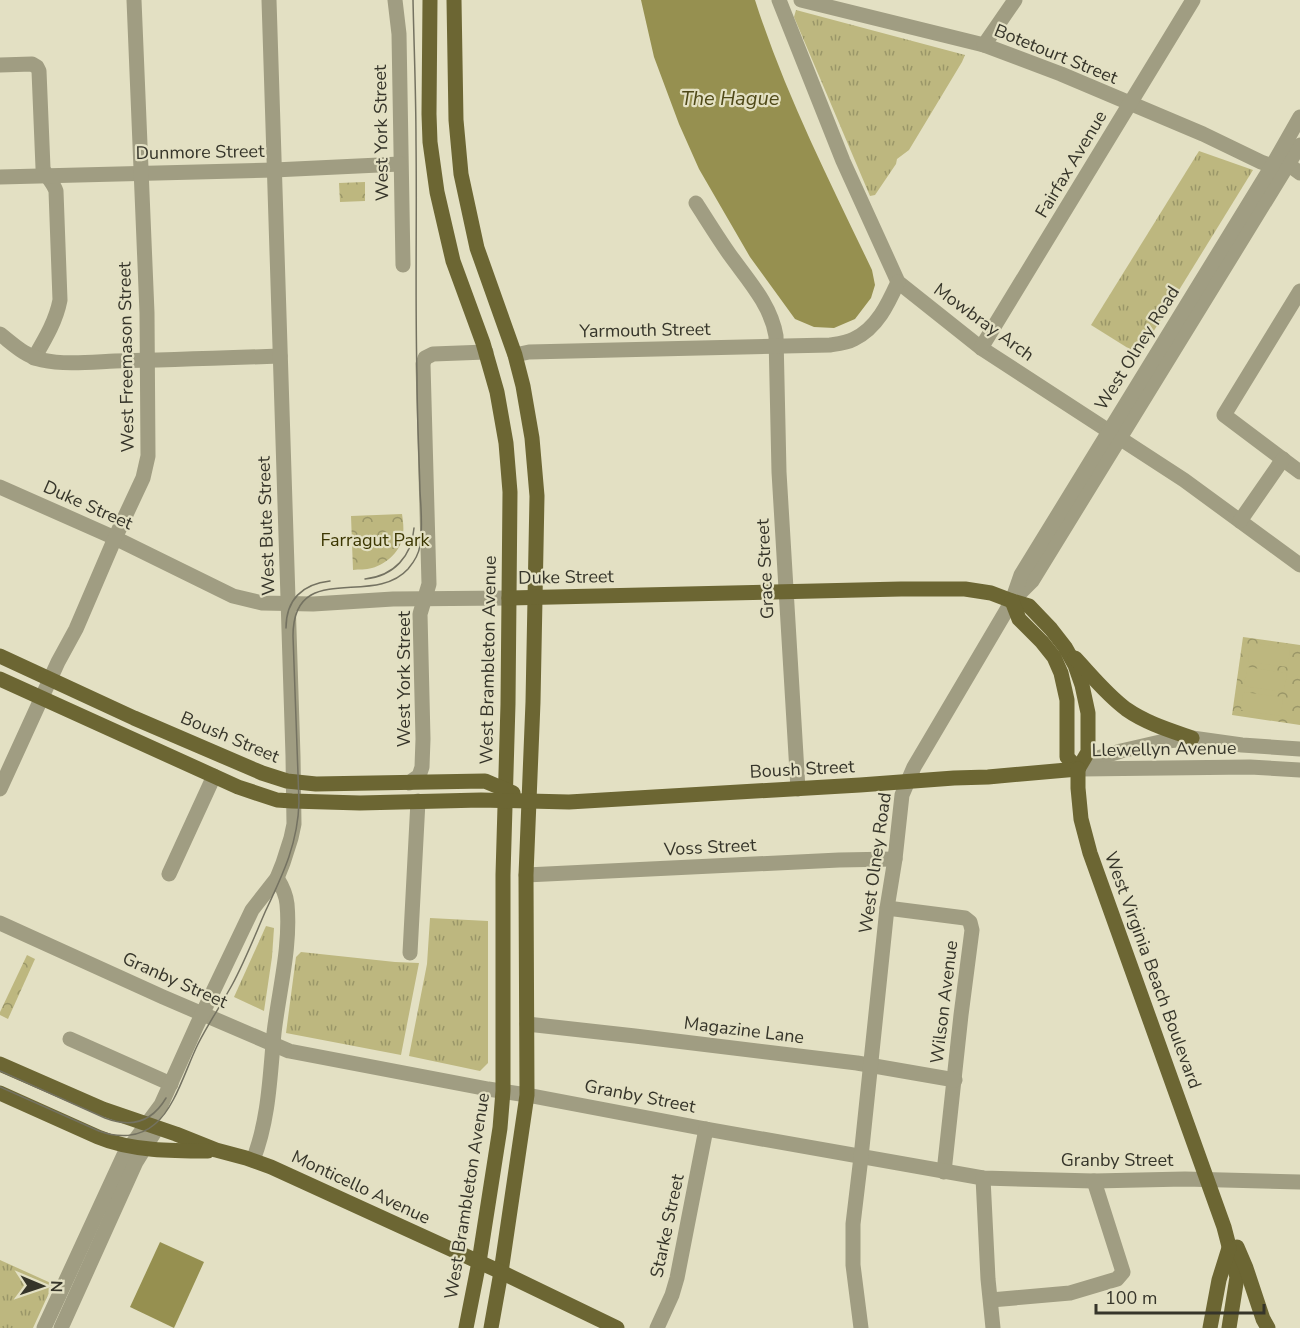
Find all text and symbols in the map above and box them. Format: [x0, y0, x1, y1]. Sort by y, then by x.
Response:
street label: Botetourt Street [991, 18, 1122, 90]
street label: West York Street [368, 64, 394, 201]
water label: The Hague [681, 85, 780, 112]
street label: Fairfax Avenue [1030, 106, 1112, 222]
street label: Dunmore Street [135, 139, 265, 165]
street label: West Freemason Street [112, 261, 140, 452]
street label: Mowbray Arch [929, 277, 1039, 367]
street label: West Olney Road [1089, 281, 1185, 415]
street label: Yarmouth Street [578, 317, 711, 343]
street label: West Bute Street [252, 455, 280, 596]
street label: Duke Street [39, 475, 137, 536]
street label: Grace Street [750, 518, 780, 620]
park label: Farragut Park [321, 528, 430, 552]
street label: West Brambleton Avenue [474, 555, 502, 765]
street label: Duke Street [518, 564, 615, 590]
street label: West York Street [392, 610, 416, 747]
street label: Boush Street [177, 705, 284, 769]
street label: Llewellyn Avenue [1091, 736, 1237, 762]
street label: Boush Street [749, 754, 856, 784]
street label: West Olney Road [853, 791, 897, 935]
street label: Voss Street [662, 833, 757, 861]
street label: West Virginia Beach Boulevard [1099, 848, 1207, 1092]
street label: Wilson Avenue [925, 939, 963, 1065]
street label: Granby Street [119, 946, 232, 1014]
street label: Magazine Lane [682, 1011, 806, 1049]
street label: Granby Street [582, 1073, 698, 1119]
street label: West Brambleton Avenue [439, 1091, 495, 1301]
street label: Monticello Avenue [288, 1144, 434, 1230]
street label: Granby Street [1061, 1148, 1174, 1172]
street label: Starke Street [644, 1171, 690, 1280]
north arrow [12, 1256, 72, 1316]
scale bar [1096, 1277, 1264, 1315]
text: N [45, 1280, 67, 1293]
text: 100 m [1105, 1286, 1157, 1310]

